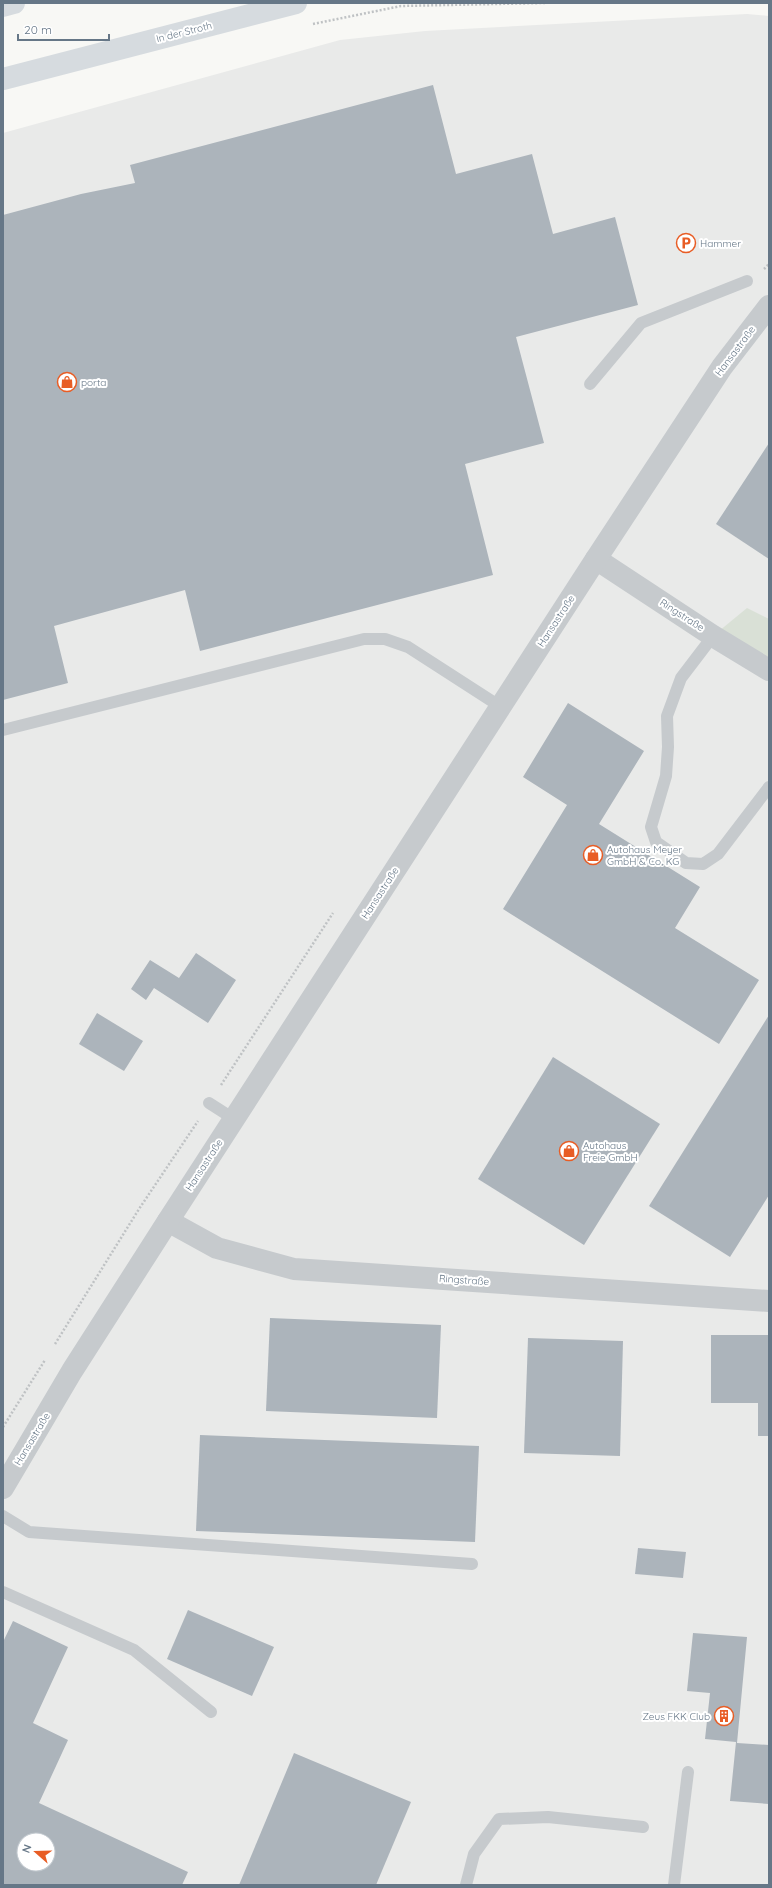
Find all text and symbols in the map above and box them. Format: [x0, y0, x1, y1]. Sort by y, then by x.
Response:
scale bar [18, 16, 109, 42]
street label: In der Stroth [155, 19, 213, 45]
text: 20 m [24, 22, 52, 37]
parking icon: Hammer [675, 232, 697, 254]
place label: Hammer [700, 237, 741, 250]
street label: Hansastraße [712, 323, 758, 379]
shop icon: porta [56, 371, 78, 393]
place label: porta [81, 376, 106, 389]
street label: Hansastraße [534, 592, 578, 649]
street label: Ringstraße [657, 596, 707, 634]
place label: Autohaus Meyer GmbH & Co. KG [607, 843, 682, 868]
shop icon: Autohaus Meyer GmbH & Co. KG [582, 844, 604, 866]
street label: Hansastraße [358, 864, 402, 921]
street label: Hansastraße [182, 1136, 226, 1193]
place label: Autohaus Freie GmbH [583, 1139, 638, 1164]
shop icon: Autohaus Freie GmbH [558, 1140, 580, 1162]
street label: Ringstraße [438, 1272, 490, 1288]
street label: Hansastraße [11, 1410, 53, 1468]
building icon: Zeus FKK Club [713, 1705, 735, 1727]
place label: Zeus FKK Club [642, 1710, 710, 1723]
north arrow [16, 1832, 56, 1872]
text: N [19, 1842, 35, 1855]

